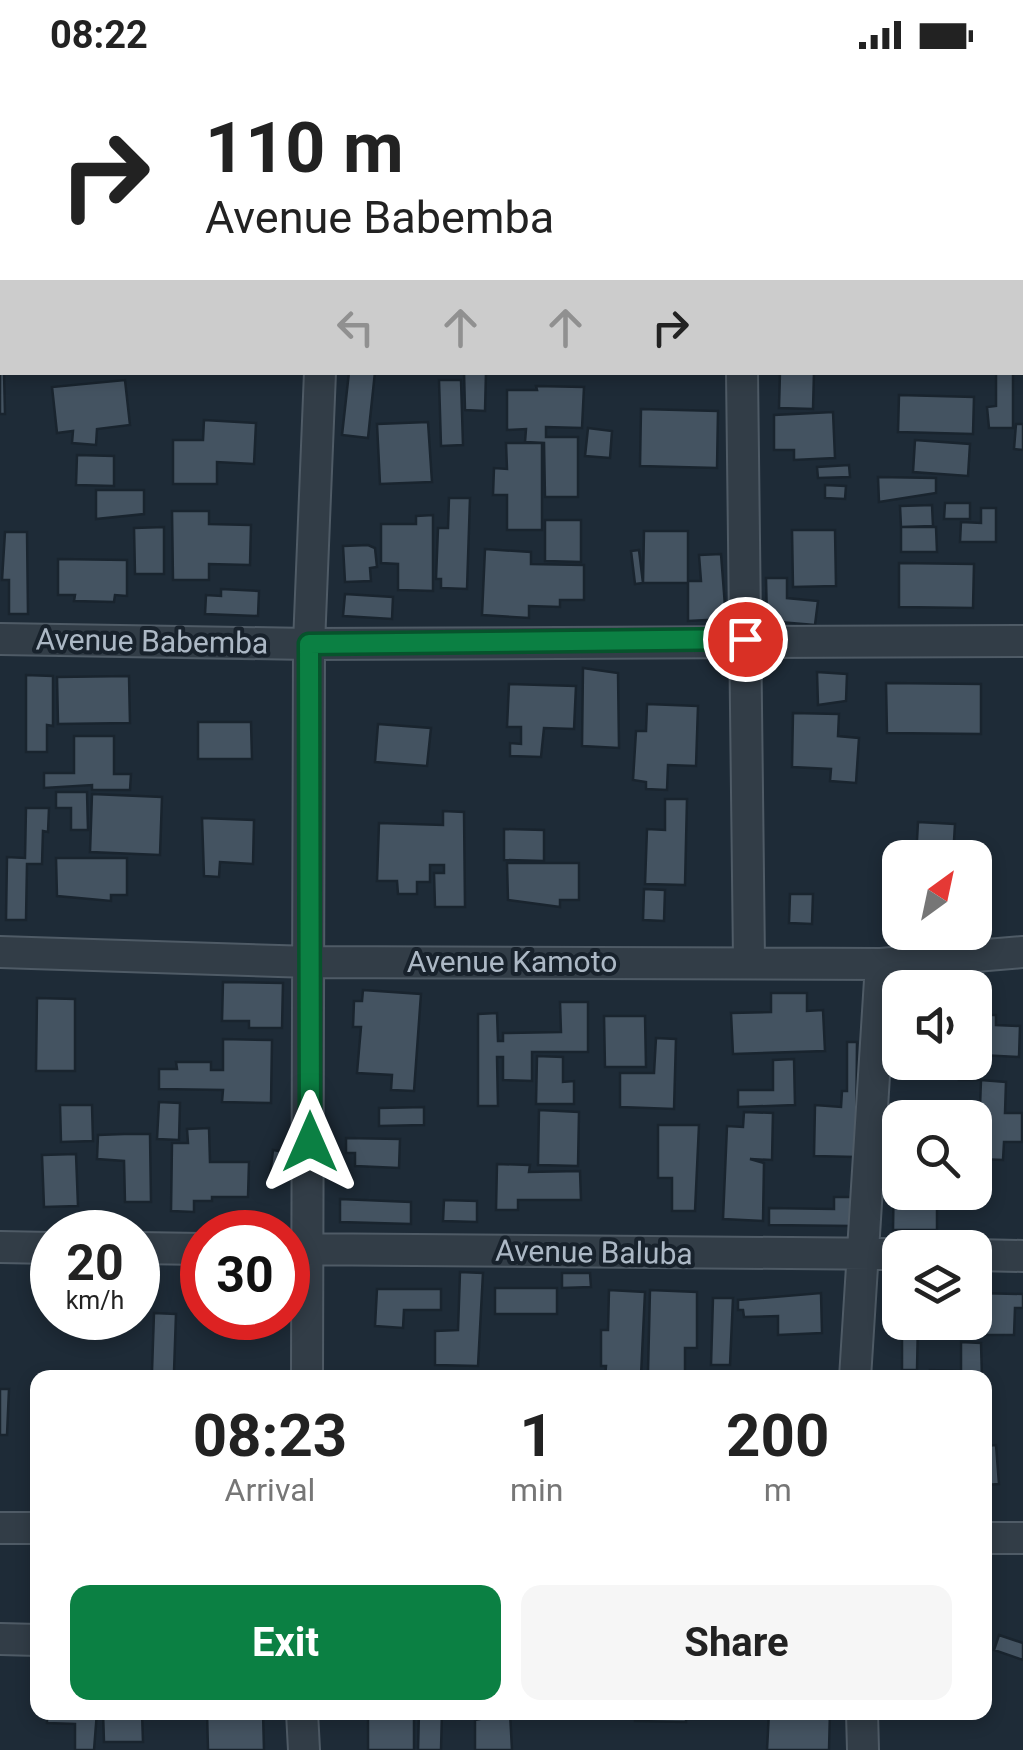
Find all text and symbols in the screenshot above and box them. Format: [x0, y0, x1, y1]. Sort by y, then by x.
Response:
text: 08:22 [50, 13, 148, 57]
text: 110 m [205, 107, 404, 189]
icon: right [40, 110, 170, 240]
text: Avenue Babemba [205, 191, 554, 244]
icon: left [328, 300, 383, 355]
icon: ahead [433, 300, 488, 355]
icon: ahead [538, 300, 593, 355]
icon: right [643, 300, 698, 355]
pin [703, 597, 788, 682]
icon: arrive [718, 612, 773, 667]
street label: Avenue Babemba [35, 621, 269, 661]
north arrow [882, 840, 992, 950]
map controls [882, 840, 992, 1340]
street label: Avenue Kamoto [407, 944, 617, 979]
button: sound [882, 970, 992, 1080]
position arrow [258, 1090, 362, 1194]
button: search [882, 1100, 992, 1210]
speed limit sign: 30 [180, 1210, 310, 1340]
button: layers [882, 1230, 992, 1340]
street label: Avenue Baluba [495, 1233, 693, 1271]
text: 20 [66, 1234, 124, 1292]
text: km/h [66, 1286, 124, 1315]
text: 08:23 [193, 1400, 347, 1471]
text: 1 [519, 1400, 554, 1471]
text: 200 [726, 1400, 829, 1471]
text: Arrival [225, 1471, 315, 1509]
text: min [510, 1471, 563, 1509]
text: m [764, 1471, 792, 1509]
button: Exit [70, 1585, 501, 1700]
button: Share [521, 1585, 952, 1700]

